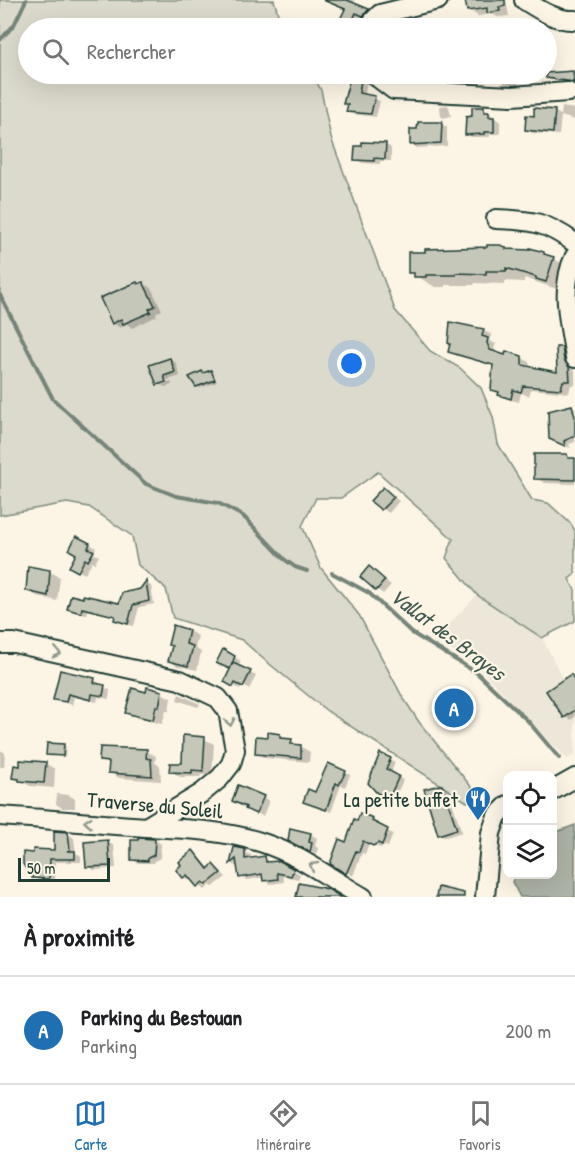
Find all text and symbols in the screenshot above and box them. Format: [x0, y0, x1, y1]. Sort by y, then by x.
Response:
search box [18, 18, 557, 84]
icon: search [39, 35, 72, 68]
text: Rechercher [87, 36, 176, 66]
your location [337, 349, 366, 378]
water label: Vallat des Brayes [384, 581, 514, 689]
one-way arrow [52, 646, 62, 659]
pin: A [434, 686, 474, 730]
one-way arrow [223, 716, 236, 726]
map controls [503, 771, 557, 879]
button: locate [503, 771, 557, 825]
restaurant icon: La petite buffet [463, 784, 493, 822]
street label: Traverse du Soleil [86, 785, 224, 825]
place label: La petite buffet [344, 785, 459, 814]
one-way arrow [83, 816, 92, 829]
button: layers [503, 825, 557, 879]
scale bar [18, 855, 110, 882]
text: 50 m [27, 857, 56, 879]
one-way arrow [309, 862, 320, 873]
text: À proximité [24, 919, 135, 954]
text: Parking du Bestouan [81, 1002, 242, 1032]
text: A [39, 1017, 48, 1044]
text: 200 m [506, 1017, 551, 1044]
text: Parking [81, 1032, 137, 1059]
tab: Carte [74, 1097, 107, 1155]
tab: Itinéraire [256, 1097, 311, 1155]
tab: Favoris [460, 1097, 501, 1155]

